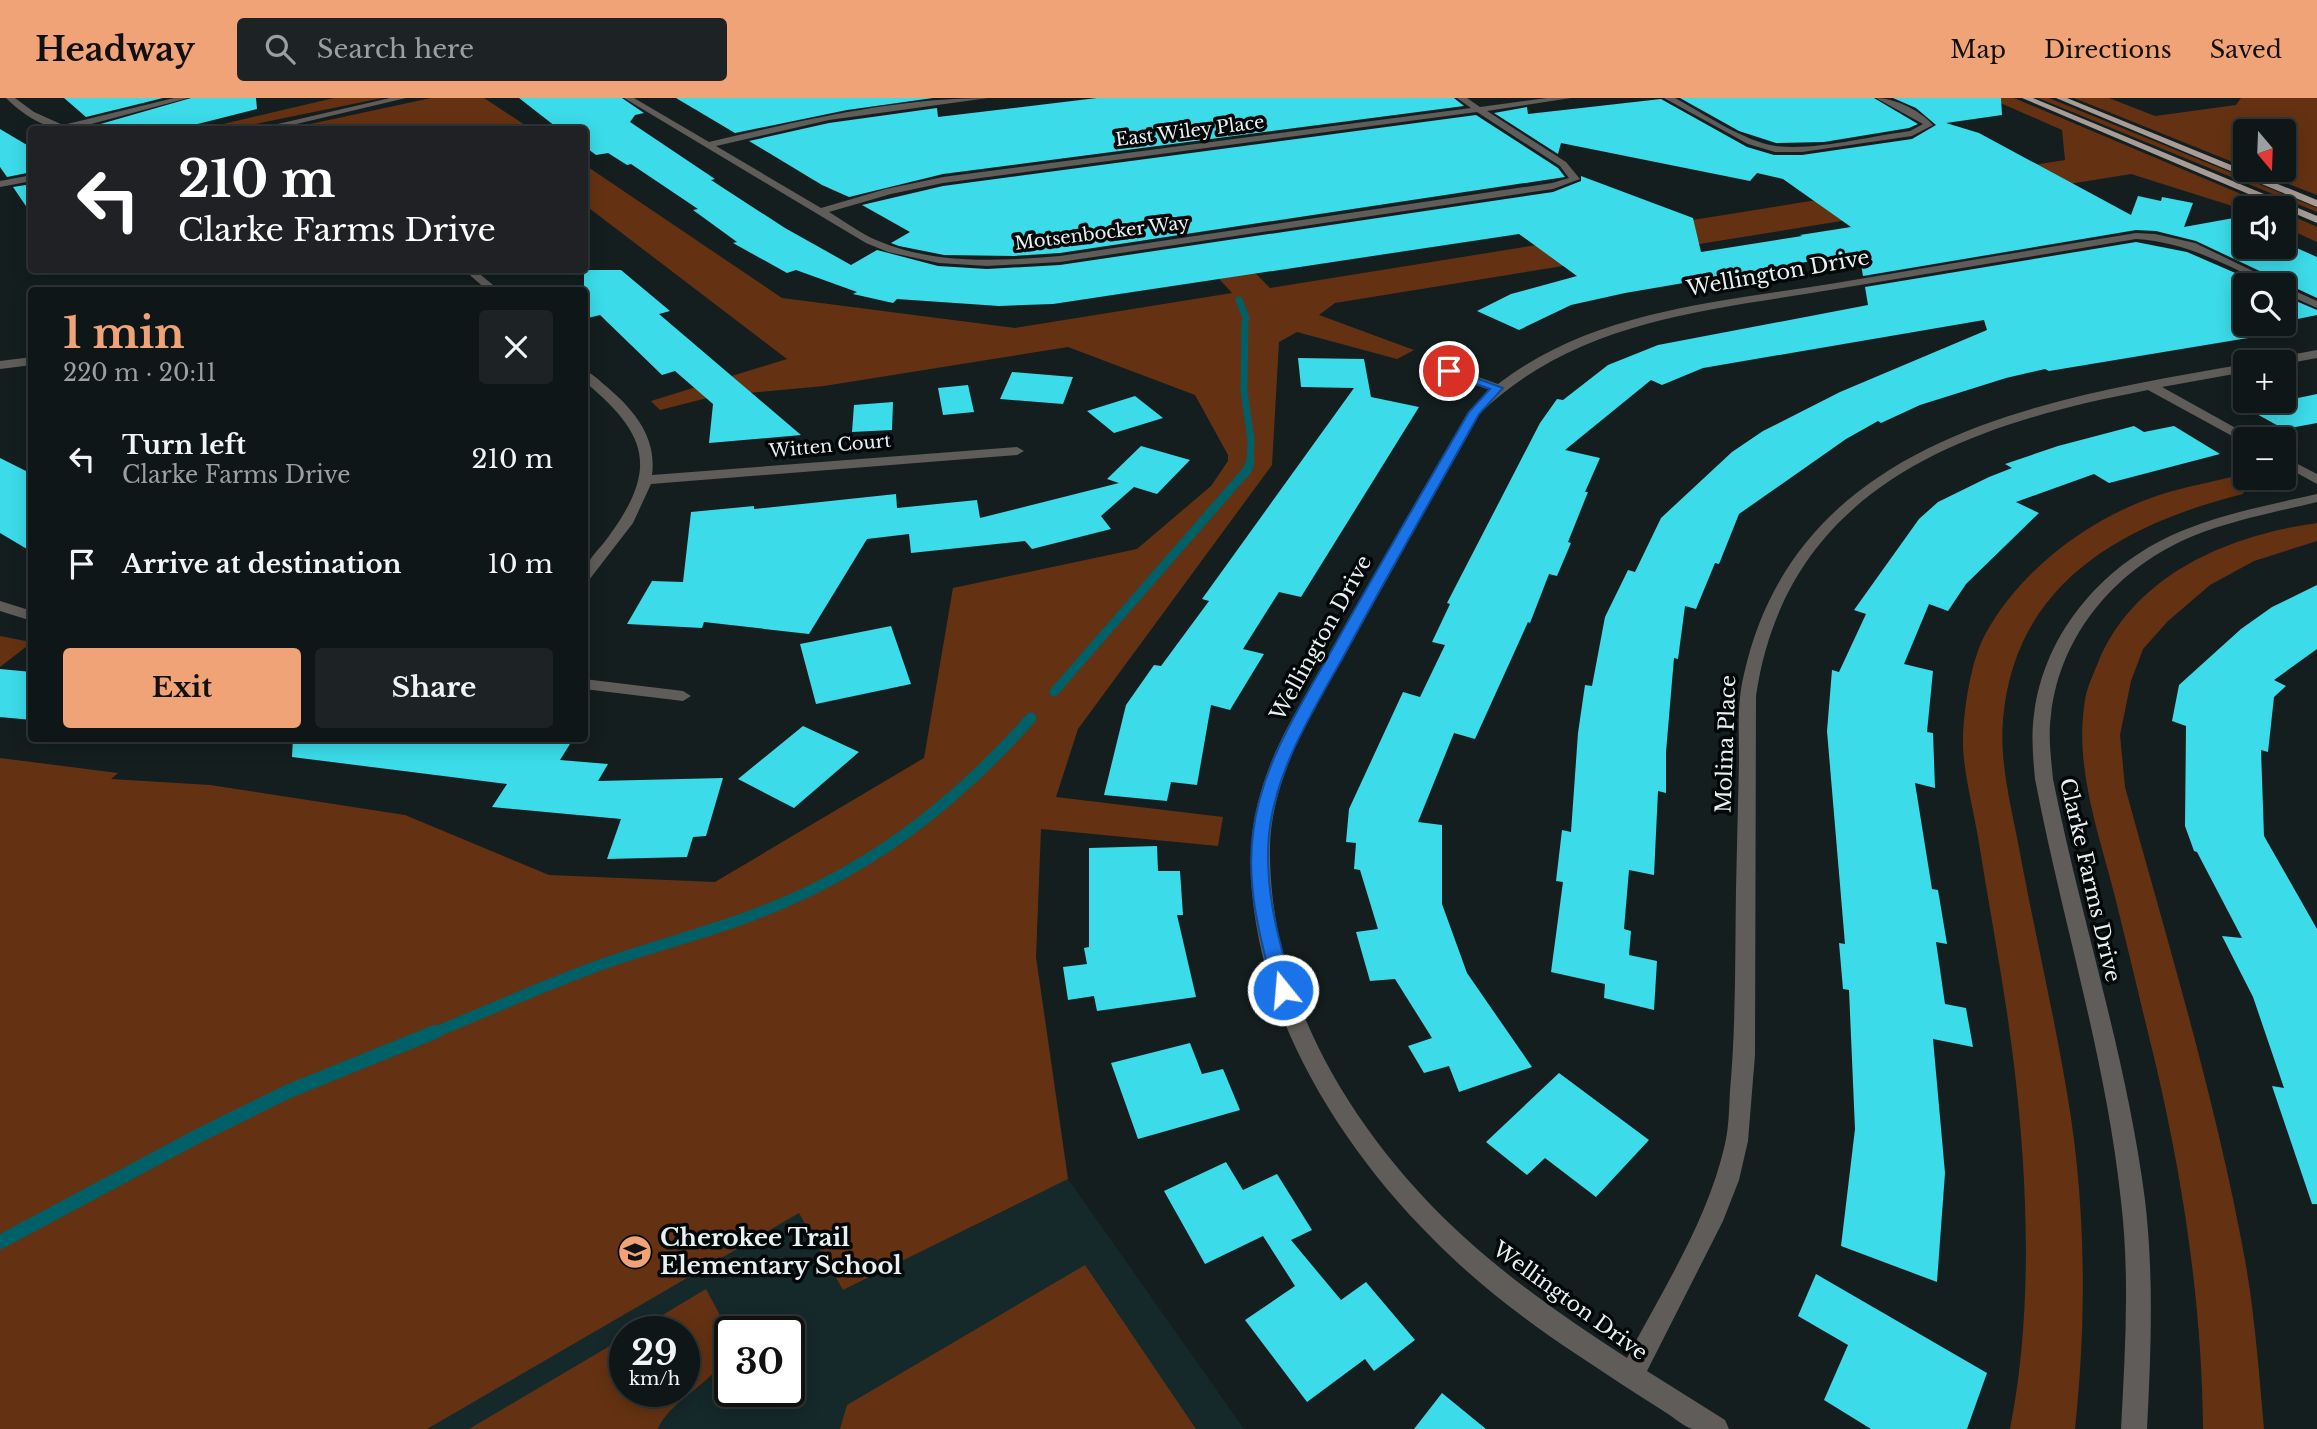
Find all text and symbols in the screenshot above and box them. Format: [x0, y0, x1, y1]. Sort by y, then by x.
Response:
search box [237, 18, 727, 81]
text: Headway [35, 29, 195, 70]
icon: search [261, 30, 299, 68]
text: Search here [317, 33, 474, 65]
text: Map [1950, 35, 2006, 64]
text: Directions [2044, 35, 2172, 64]
text: Saved [2210, 35, 2282, 64]
street label: East Wiley Place [1114, 111, 1266, 151]
north arrow [2233, 119, 2296, 182]
map controls [2233, 119, 2296, 490]
text: 210 m [178, 149, 336, 210]
icon: left [63, 154, 154, 245]
button: sound [2233, 196, 2296, 259]
text: Clarke Farms Drive [178, 210, 496, 250]
street label: Motsenbocker Way [1013, 211, 1191, 255]
street label: Wellington Drive [1684, 244, 1871, 302]
button: search [2233, 273, 2296, 336]
text: 1 min [63, 307, 185, 359]
button: close [479, 310, 553, 384]
pin [1419, 341, 1479, 401]
button: + [2233, 350, 2296, 413]
icon: arrive [1430, 352, 1468, 390]
text: 220 m · 20:11 [63, 359, 216, 387]
button: − [2233, 427, 2296, 490]
text: Turn left [122, 429, 246, 461]
street label: Witten Court [767, 430, 892, 462]
icon: left [63, 440, 101, 478]
text: 210 m [471, 443, 553, 475]
text: Clarke Farms Drive [122, 461, 350, 489]
icon: arrive [63, 545, 101, 583]
text: Arrive at destination [122, 548, 402, 580]
text: 10 m [487, 548, 553, 580]
street label: Wellington Drive [1264, 551, 1377, 726]
button: Exit [63, 648, 301, 728]
button: Share [315, 648, 553, 728]
street label: Molina Place [1711, 675, 1741, 813]
street label: Clarke Farms Drive [2054, 775, 2126, 985]
position arrow [1246, 953, 1320, 1027]
place label: Cherokee Trail Elementary School [660, 1223, 902, 1280]
school or university icon: Cherokee Trail Elementary School [616, 1233, 654, 1271]
street label: Wellington Drive [1487, 1235, 1653, 1366]
speed limit sign: 30 [714, 1316, 805, 1407]
text: 29 [631, 1331, 678, 1374]
text: km/h [629, 1368, 680, 1390]

